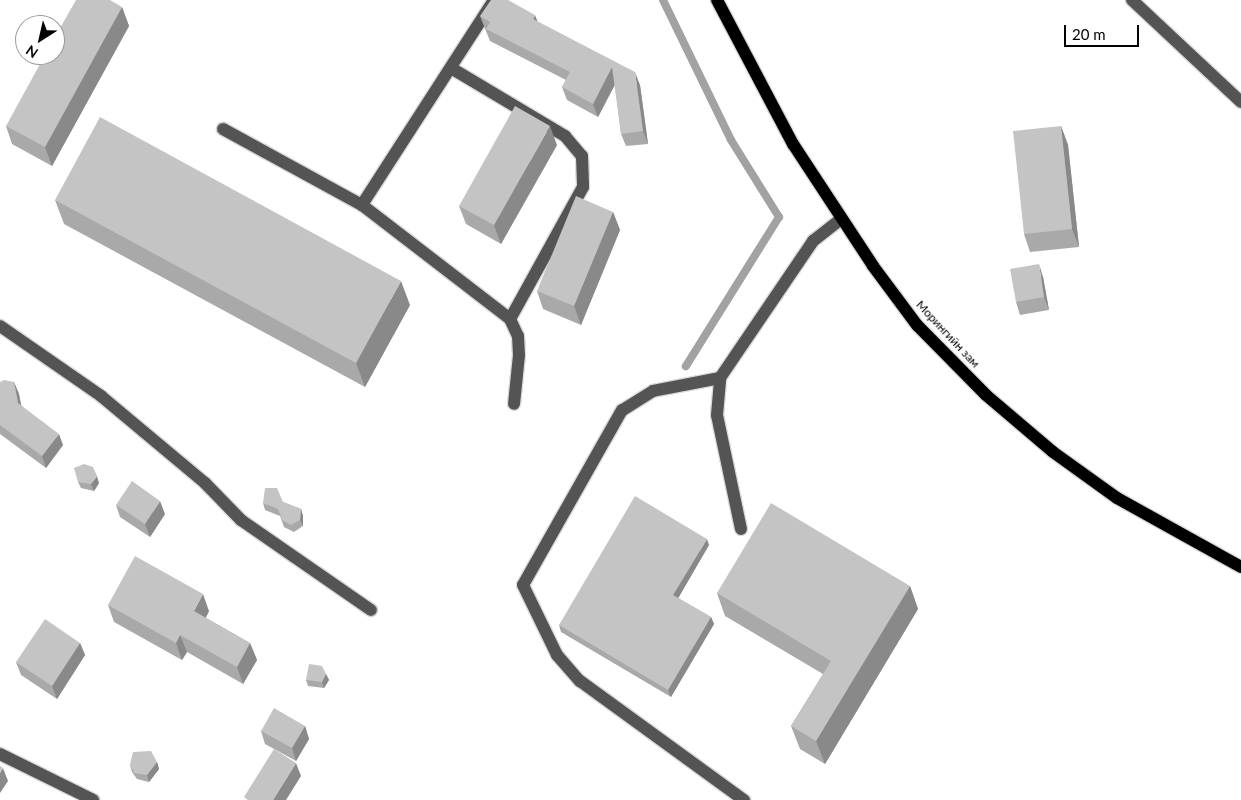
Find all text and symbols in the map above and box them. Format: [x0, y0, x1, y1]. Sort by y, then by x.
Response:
north arrow [15, 15, 65, 65]
scale bar [1066, 15, 1141, 47]
text: 20 m [1072, 25, 1106, 43]
text: N [22, 42, 41, 62]
street label: Морингийн зам [913, 297, 983, 371]

